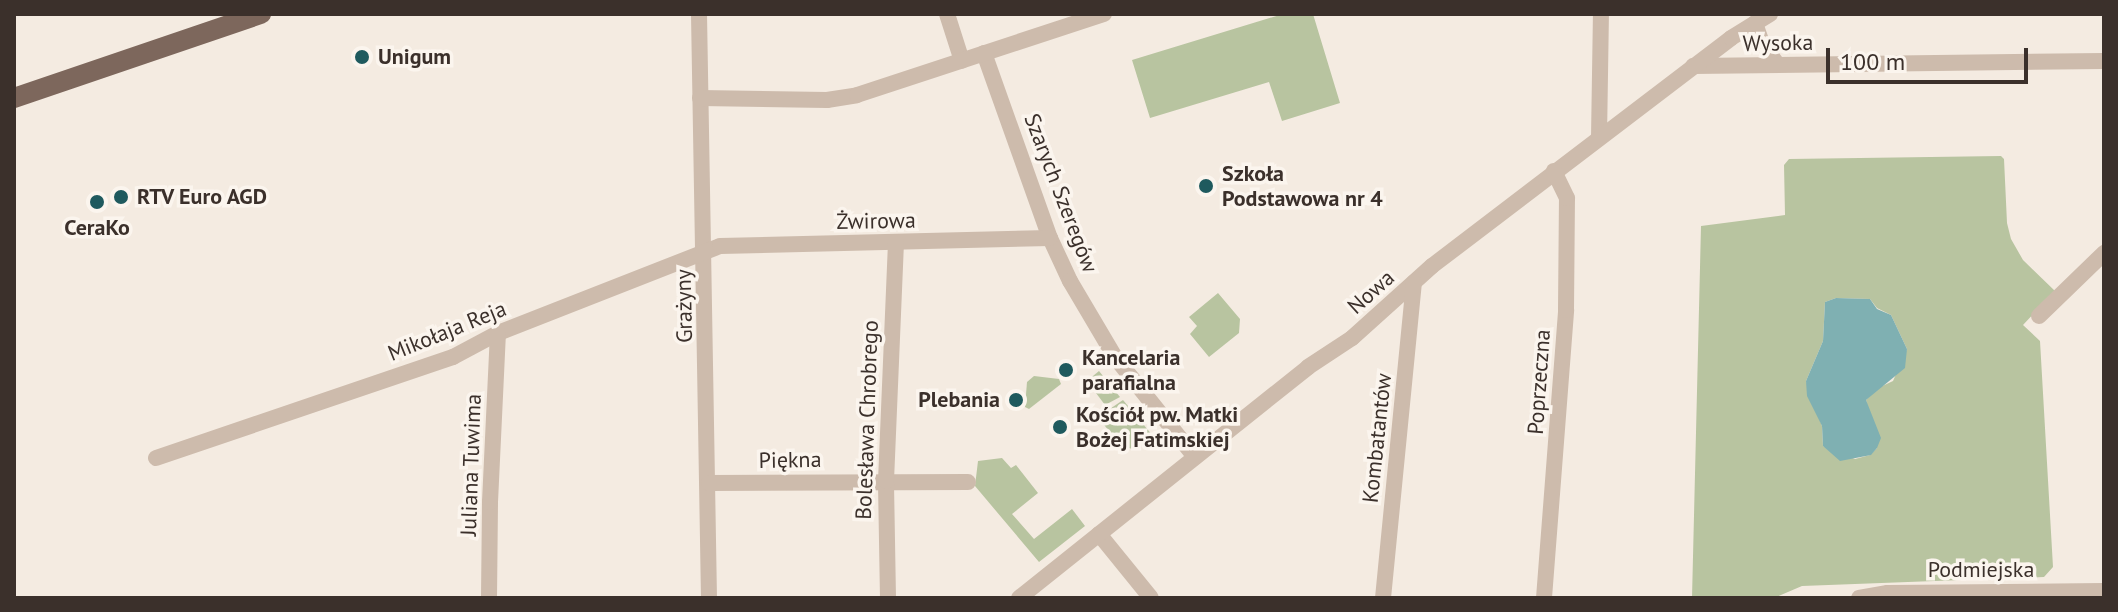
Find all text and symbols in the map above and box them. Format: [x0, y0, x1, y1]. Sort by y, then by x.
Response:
street label: Wysoka [1742, 29, 1814, 57]
scale bar [1830, 32, 2032, 82]
place label: Unigum [378, 44, 451, 70]
text: 100 m [1840, 46, 1905, 77]
marker: Unigum [353, 48, 371, 66]
street label: Szarych Szeregów [1019, 110, 1103, 276]
place label: Szkoła Podstawowa nr 4 [1222, 160, 1383, 212]
marker: Szkoła Podstawowa nr 4 [1197, 177, 1215, 195]
place label: RTV Euro AGD [137, 184, 268, 210]
marker: RTV Euro AGD [112, 188, 130, 206]
marker: CeraKo [88, 193, 106, 211]
street label: Żwirowa [836, 207, 916, 235]
place label: CeraKo [64, 215, 130, 241]
street label: Nowa [1342, 264, 1400, 320]
street label: Grażyny [670, 269, 698, 343]
street label: Mikołaja Reja [384, 295, 510, 367]
street label: Bolesława Chrobrego [850, 320, 884, 520]
street label: Poprzeczna [1522, 328, 1556, 436]
place label: Kancelaria parafialna [1082, 344, 1180, 396]
marker: Kancelaria parafialna [1057, 361, 1075, 379]
street label: Kombatantów [1357, 372, 1397, 504]
place label: Plebania [918, 387, 1000, 413]
marker: Plebania [1007, 391, 1025, 409]
street label: Juliana Tuwima [455, 393, 487, 537]
place label: Kościół pw. Matki Bożej Fatimskiej [1076, 401, 1240, 452]
marker: Kościół pw. Matki Bożej Fatimskiej [1051, 418, 1069, 436]
street label: Piękna [758, 446, 822, 474]
street label: Podmiejska [1928, 557, 2034, 583]

